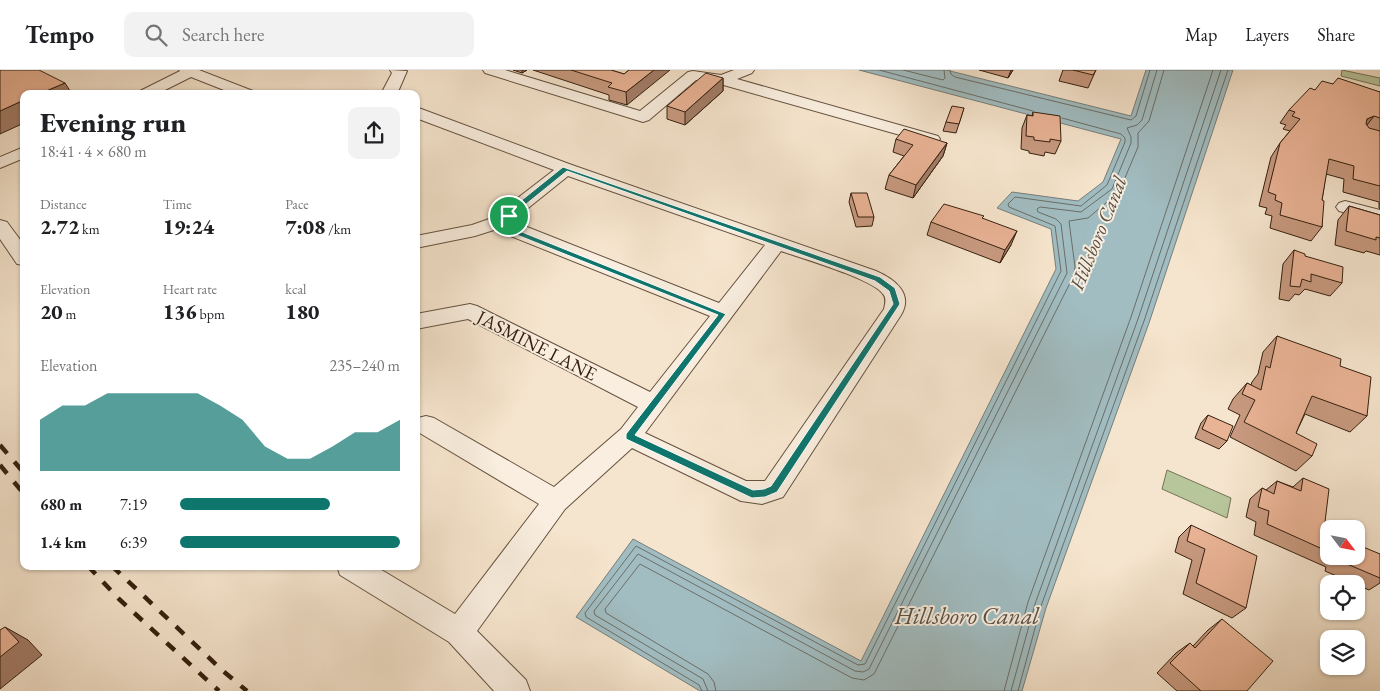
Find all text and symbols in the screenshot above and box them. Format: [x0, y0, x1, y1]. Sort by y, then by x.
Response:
search box [124, 12, 474, 57]
text: Tempo [25, 19, 94, 50]
icon: search [142, 21, 170, 49]
text: Search here [182, 22, 264, 47]
text: Map [1185, 23, 1217, 46]
text: Layers [1245, 23, 1289, 46]
text: Share [1317, 23, 1355, 46]
text: Evening run [40, 104, 186, 140]
button: share [348, 107, 400, 159]
text: 18:41 · 4 × 680 m [40, 141, 147, 162]
water label: Hillsboro Canal [1063, 171, 1133, 295]
text: Distance [40, 195, 87, 213]
text: Time [163, 195, 192, 213]
text: Pace [285, 195, 309, 213]
pin [488, 195, 530, 237]
icon: arrive [495, 202, 523, 230]
text: 2.72 [40, 213, 79, 240]
text: 19:24 [163, 213, 214, 240]
text: 7:08 [285, 213, 325, 240]
text: km [79, 220, 100, 238]
text: /km [325, 220, 351, 238]
text: Elevation [40, 280, 90, 298]
text: Heart rate [163, 280, 217, 298]
text: kcal [285, 280, 306, 298]
text: 20 [40, 298, 63, 325]
text: 136 [163, 298, 197, 325]
text: 180 [285, 298, 319, 325]
street label: JASMINE LANE [471, 304, 601, 387]
text: m [63, 305, 76, 323]
text: bpm [197, 305, 225, 323]
text: Elevation [40, 355, 98, 376]
text: 235–240 m [329, 355, 400, 376]
text: 680 m [40, 494, 82, 515]
text: 7:19 [120, 494, 147, 515]
north arrow [1320, 520, 1365, 565]
map controls [1320, 520, 1365, 675]
text: 1.4 km [40, 532, 86, 553]
text: 6:39 [120, 532, 147, 553]
button: locate [1320, 575, 1365, 620]
water label: Hillsboro Canal [894, 600, 1040, 631]
button: layers [1320, 630, 1365, 675]

